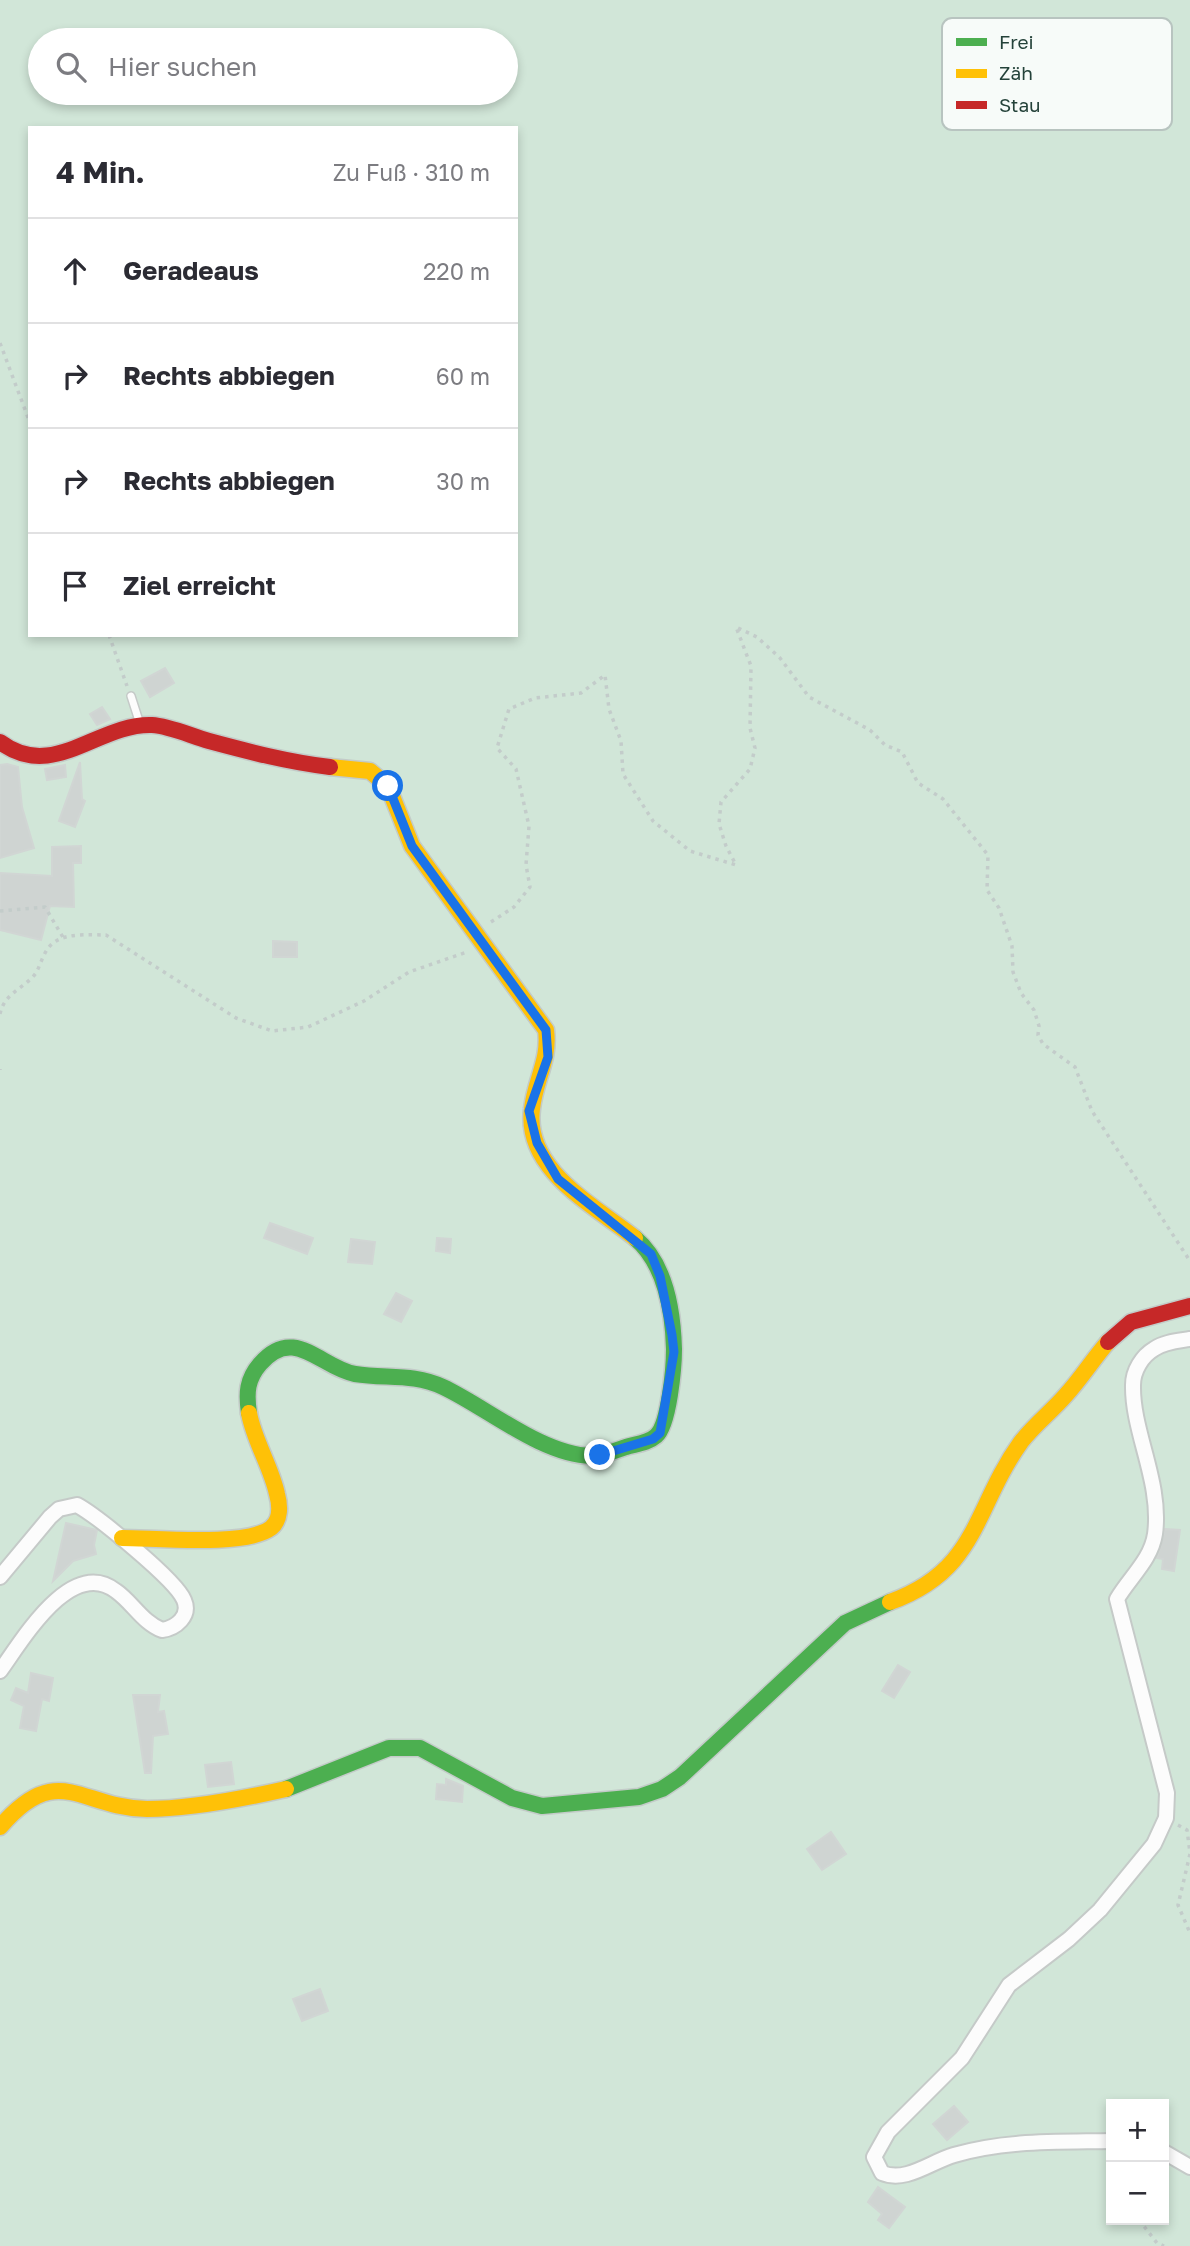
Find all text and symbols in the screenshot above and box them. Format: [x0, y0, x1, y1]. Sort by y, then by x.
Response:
legend [942, 18, 1172, 130]
search box [28, 28, 518, 105]
text: Frei [999, 30, 1034, 53]
icon: search [52, 48, 90, 86]
text: Hier suchen [108, 51, 257, 82]
text: Zäh [999, 61, 1033, 84]
text: Stau [999, 93, 1041, 116]
text: 4 Min. [56, 154, 145, 190]
text: Zu Fuß · 310 m [333, 158, 490, 186]
icon: ahead [56, 252, 94, 290]
text: Geradeaus [123, 255, 259, 286]
text: 220 m [423, 257, 490, 285]
icon: right [56, 357, 94, 395]
text: Rechts abbiegen [123, 360, 335, 391]
text: 60 m [436, 362, 490, 390]
icon: right [56, 462, 94, 500]
text: Rechts abbiegen [123, 465, 335, 496]
text: 30 m [436, 467, 490, 495]
icon: arrive [56, 567, 94, 605]
text: Ziel erreicht [123, 570, 276, 601]
route start [372, 770, 403, 801]
route end [584, 1439, 615, 1470]
map controls [1106, 2099, 1169, 2225]
button: + [1106, 2099, 1169, 2162]
button: − [1106, 2162, 1169, 2225]

